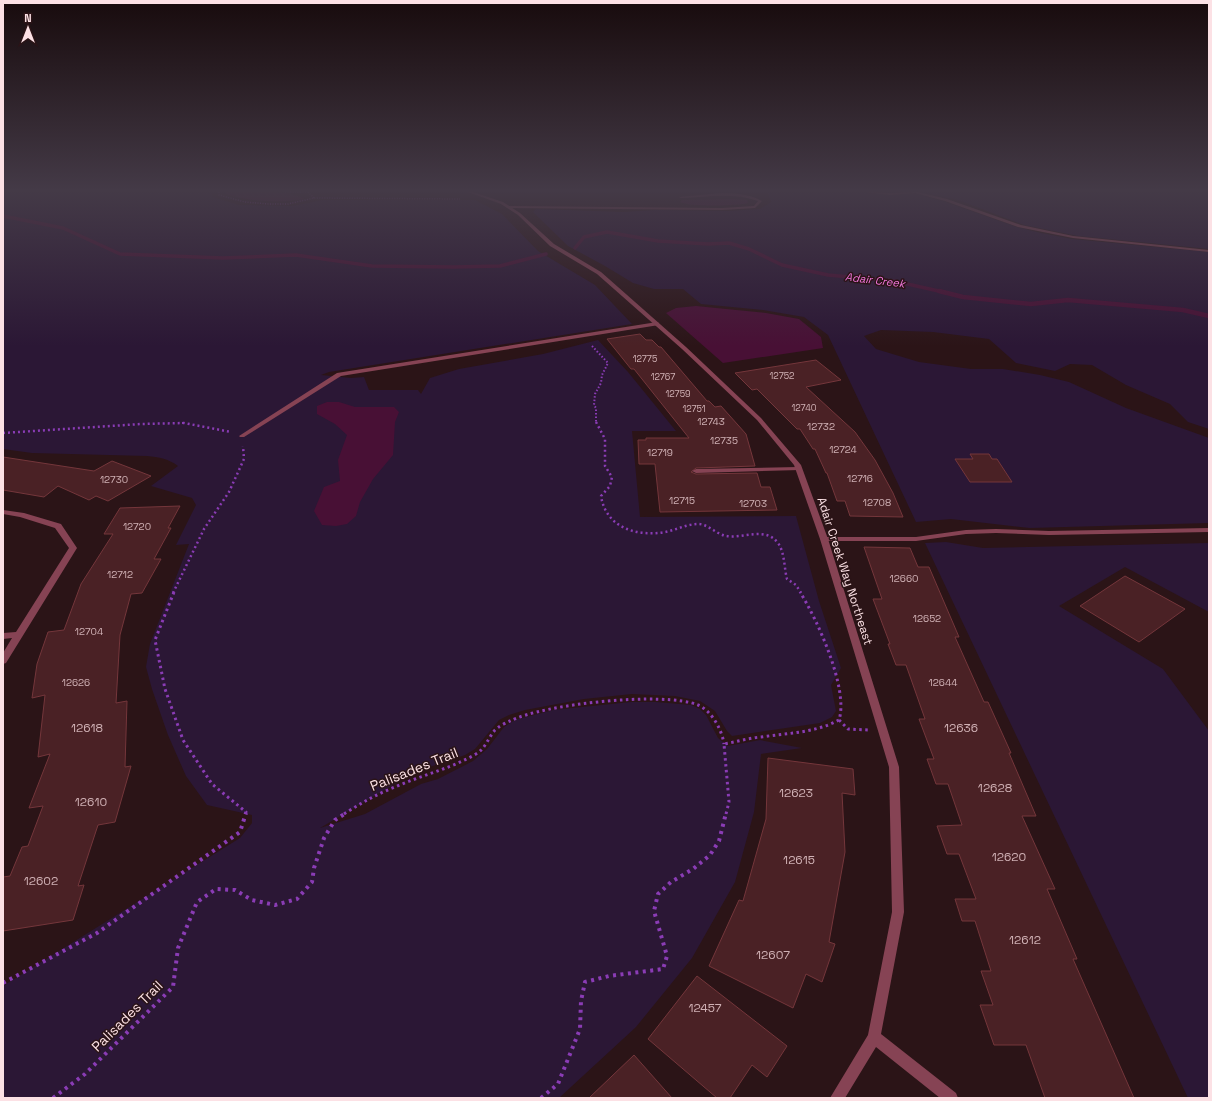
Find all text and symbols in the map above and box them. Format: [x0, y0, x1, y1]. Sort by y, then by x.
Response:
north arrow [8, 8, 48, 48]
text: N [24, 11, 32, 25]
water label: Adair Creek [844, 269, 907, 291]
house number: 12775 [633, 353, 657, 365]
house number: 12752 [770, 370, 794, 382]
house number: 12767 [651, 371, 675, 383]
house number: 12759 [665, 388, 691, 400]
house number: 12740 [791, 402, 817, 414]
house number: 12751 [682, 403, 706, 415]
house number: 12743 [697, 415, 725, 428]
house number: 12732 [807, 420, 835, 433]
house number: 12735 [710, 434, 738, 447]
house number: 12724 [829, 443, 857, 456]
house number: 12719 [647, 446, 673, 459]
house number: 12716 [847, 472, 873, 485]
house number: 12730 [100, 473, 128, 486]
house number: 12715 [669, 494, 695, 507]
street label: Adair Creek Way Northeast [814, 495, 876, 647]
house number: 12708 [863, 496, 891, 509]
house number: 12703 [739, 497, 767, 510]
house number: 12720 [123, 520, 151, 533]
house number: 12712 [107, 568, 133, 581]
house number: 12660 [890, 572, 918, 585]
house number: 12652 [913, 612, 941, 625]
house number: 12704 [75, 625, 103, 638]
house number: 12626 [62, 676, 90, 689]
house number: 12644 [929, 676, 957, 689]
house number: 12618 [71, 720, 103, 736]
house number: 12636 [944, 720, 978, 736]
street label: Palisades Trail [367, 743, 461, 795]
house number: 12628 [978, 780, 1012, 796]
house number: 12623 [779, 785, 813, 801]
house number: 12610 [75, 794, 107, 810]
house number: 12620 [992, 849, 1026, 865]
house number: 12615 [783, 852, 815, 868]
house number: 12602 [24, 873, 58, 889]
house number: 12612 [1009, 932, 1041, 948]
house number: 12607 [756, 947, 790, 963]
street label: Palisades Trail [88, 977, 166, 1055]
house number: 12457 [688, 1000, 722, 1016]

